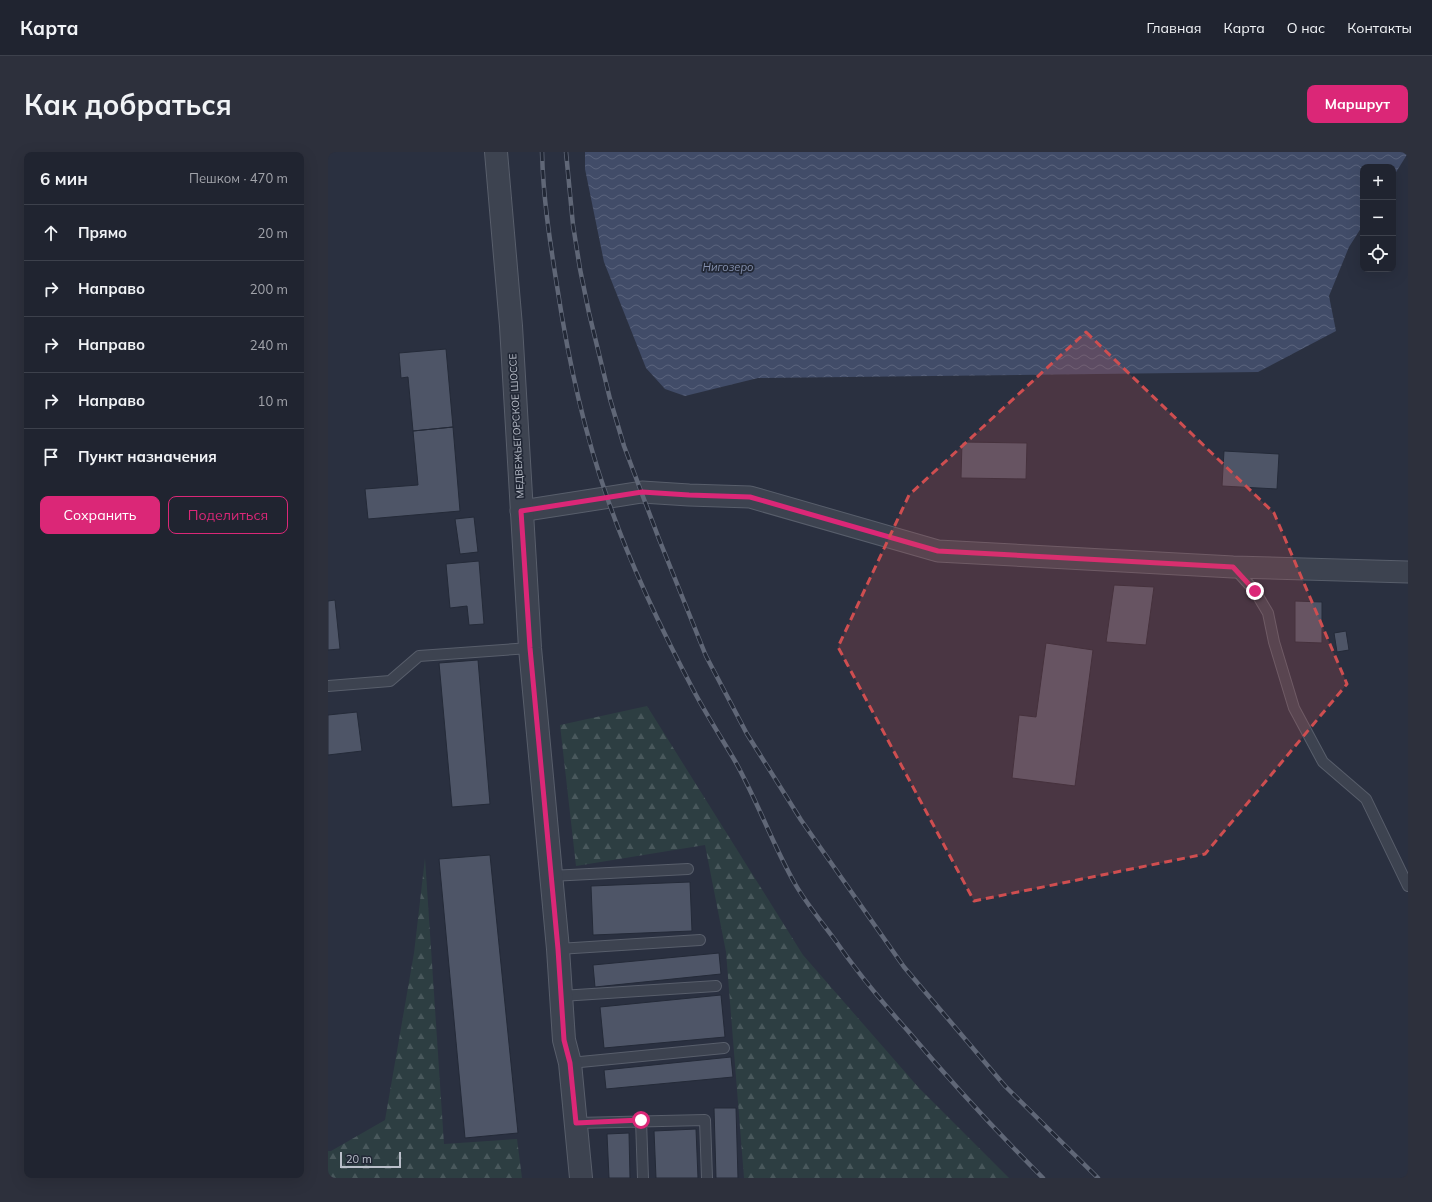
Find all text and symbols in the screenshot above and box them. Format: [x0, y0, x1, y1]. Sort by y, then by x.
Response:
text: Карта [20, 16, 78, 40]
text: Главная [1147, 19, 1202, 37]
text: Карта [1224, 19, 1265, 37]
text: О нас [1287, 19, 1325, 37]
text: Контакты [1347, 19, 1412, 37]
button: Маршрут [1307, 85, 1408, 123]
text: Как добраться [24, 87, 232, 122]
map controls [1360, 164, 1396, 272]
button: + [1360, 164, 1396, 200]
text: 6 мин [40, 168, 88, 189]
text: Пешком · 470 m [189, 170, 288, 186]
button: − [1360, 200, 1396, 236]
icon: ahead [40, 222, 62, 244]
text: Прямо [78, 223, 127, 242]
text: 20 m [258, 225, 288, 241]
button: locate [1360, 236, 1396, 272]
water label: Нигозеро [702, 260, 754, 274]
icon: right [40, 278, 62, 300]
text: Направо [78, 279, 145, 298]
text: 200 m [250, 281, 288, 297]
icon: right [40, 334, 62, 356]
text: Направо [78, 335, 145, 354]
text: 240 m [250, 337, 288, 353]
street label: МЕДВЕЖЬЕГОРСКОЕ ШОССЕ [506, 353, 527, 499]
icon: right [40, 390, 62, 412]
text: Направо [78, 391, 145, 410]
text: 10 m [258, 393, 288, 409]
icon: arrive [40, 446, 62, 468]
text: Пункт назначения [78, 447, 217, 466]
button: Сохранить [40, 496, 160, 534]
button: Поделиться [168, 496, 288, 534]
route end [1246, 582, 1264, 600]
route start [632, 1111, 650, 1129]
scale bar [340, 1150, 401, 1169]
text: 20 m [346, 1152, 372, 1166]

